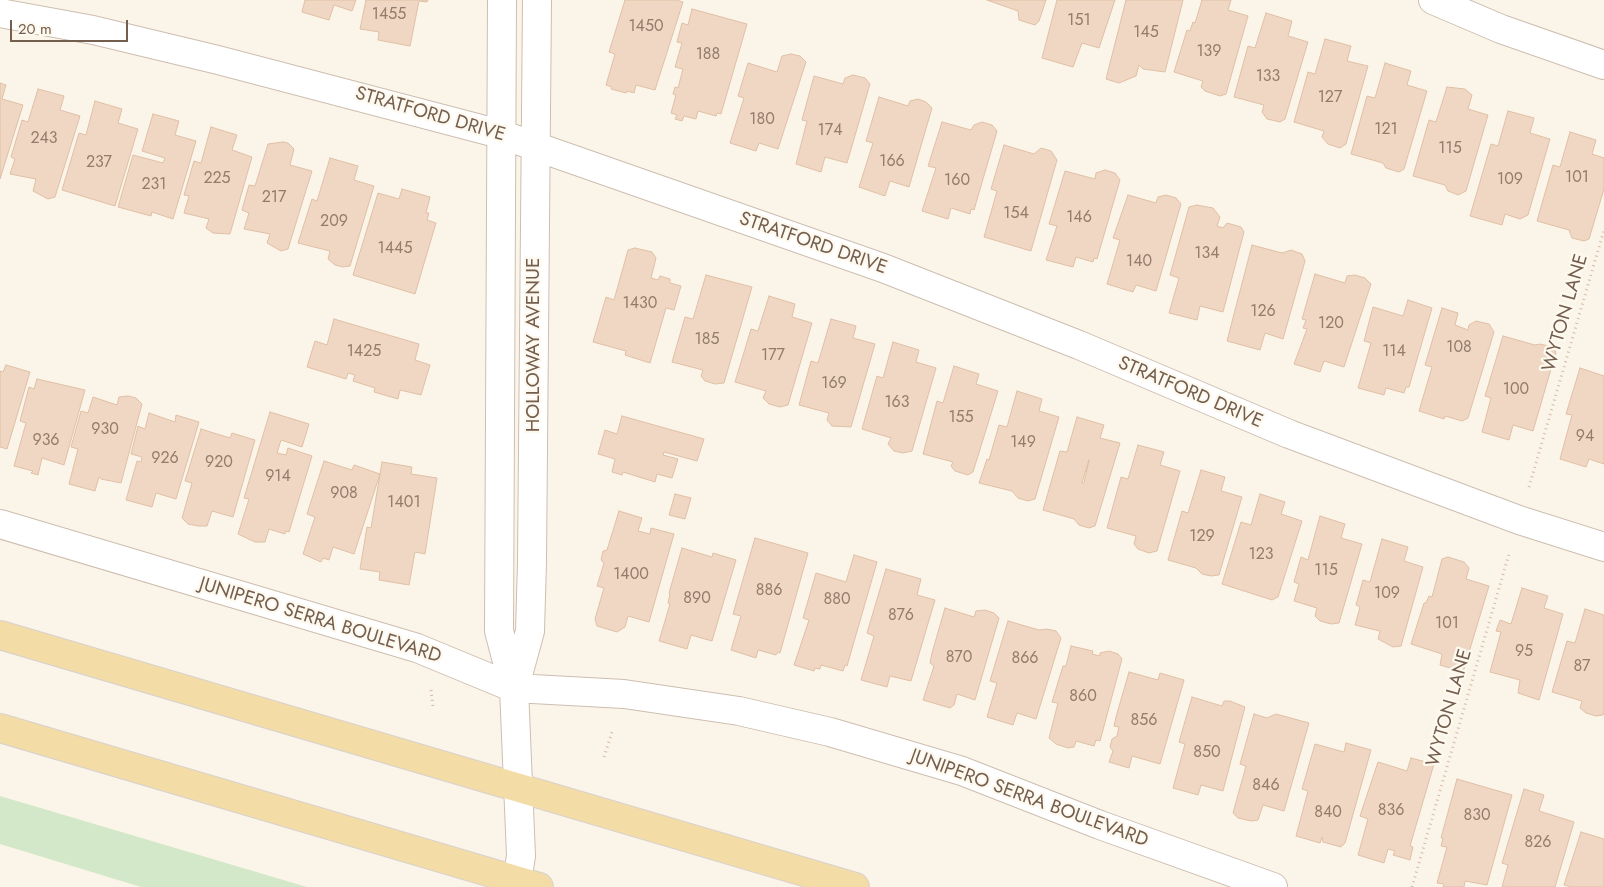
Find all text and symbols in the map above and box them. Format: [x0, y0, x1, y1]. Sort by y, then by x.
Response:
house number: 1455 [372, 5, 406, 25]
scale bar [12, 10, 130, 42]
house number: 151 [1067, 11, 1091, 31]
house number: 1450 [628, 17, 664, 37]
text: 20 m [18, 18, 52, 40]
house number: 145 [1133, 23, 1159, 43]
house number: 139 [1196, 42, 1222, 62]
house number: 188 [696, 45, 720, 65]
house number: 133 [1256, 67, 1280, 87]
street label: STRATFORD DRIVE [352, 83, 508, 147]
house number: 127 [1318, 88, 1342, 108]
house number: 180 [749, 110, 775, 130]
house number: 121 [1374, 120, 1398, 140]
house number: 174 [818, 121, 842, 141]
house number: 243 [30, 129, 58, 149]
house number: 115 [1438, 139, 1462, 159]
house number: 166 [879, 152, 905, 172]
house number: 237 [86, 153, 112, 173]
house number: 101 [1565, 168, 1589, 188]
house number: 225 [203, 169, 231, 189]
house number: 109 [1497, 170, 1523, 190]
house number: 160 [944, 171, 970, 191]
house number: 231 [141, 175, 167, 195]
house number: 217 [262, 188, 286, 208]
house number: 154 [1003, 204, 1029, 224]
street label: STRATFORD DRIVE [736, 208, 890, 280]
house number: 146 [1066, 208, 1092, 228]
house number: 209 [320, 212, 348, 232]
house number: 1445 [378, 239, 412, 259]
house number: 134 [1194, 244, 1220, 264]
house number: 140 [1126, 252, 1152, 272]
street label: WYTON LANE [1538, 252, 1594, 374]
street label: HOLLOWAY AVENUE [523, 258, 545, 432]
house number: 1430 [623, 294, 657, 314]
house number: 126 [1250, 302, 1276, 322]
house number: 120 [1318, 314, 1344, 334]
house number: 185 [695, 330, 719, 350]
house number: 108 [1446, 338, 1472, 358]
house number: 1425 [347, 342, 381, 362]
house number: 114 [1382, 342, 1406, 362]
house number: 177 [761, 346, 785, 366]
street label: STRATFORD DRIVE [1114, 352, 1266, 434]
house number: 169 [821, 374, 847, 394]
house number: 100 [1503, 380, 1529, 400]
house number: 163 [884, 393, 910, 413]
house number: 155 [948, 408, 974, 428]
house number: 930 [91, 420, 119, 440]
house number: 94 [1576, 427, 1594, 447]
house number: 936 [32, 431, 60, 451]
house number: 149 [1010, 433, 1036, 453]
house number: 926 [151, 449, 179, 469]
house number: 920 [205, 453, 233, 473]
house number: 914 [265, 467, 291, 487]
house number: 908 [330, 484, 358, 504]
house number: 1401 [387, 493, 421, 513]
house number: 129 [1189, 527, 1215, 547]
house number: 123 [1248, 545, 1274, 565]
house number: 115 [1314, 561, 1338, 581]
house number: 1400 [613, 565, 649, 585]
street label: JUNIPERO SERRA BOULEVARD [196, 573, 444, 669]
house number: 886 [756, 581, 782, 601]
house number: 109 [1374, 584, 1400, 604]
house number: 890 [683, 589, 711, 609]
house number: 880 [823, 590, 851, 610]
house number: 876 [888, 606, 914, 626]
house number: 101 [1435, 614, 1459, 634]
house number: 95 [1515, 642, 1533, 662]
street label: WYTON LANE [1422, 647, 1478, 769]
house number: 870 [946, 648, 972, 668]
house number: 866 [1011, 649, 1039, 669]
house number: 87 [1574, 657, 1590, 677]
house number: 860 [1069, 687, 1097, 707]
house number: 856 [1131, 711, 1157, 731]
house number: 850 [1193, 743, 1221, 763]
street label: JUNIPERO SERRA BOULEVARD [907, 745, 1151, 853]
house number: 846 [1252, 776, 1280, 796]
house number: 836 [1378, 801, 1404, 821]
house number: 840 [1314, 803, 1342, 823]
house number: 830 [1463, 806, 1491, 826]
house number: 826 [1524, 833, 1552, 853]

